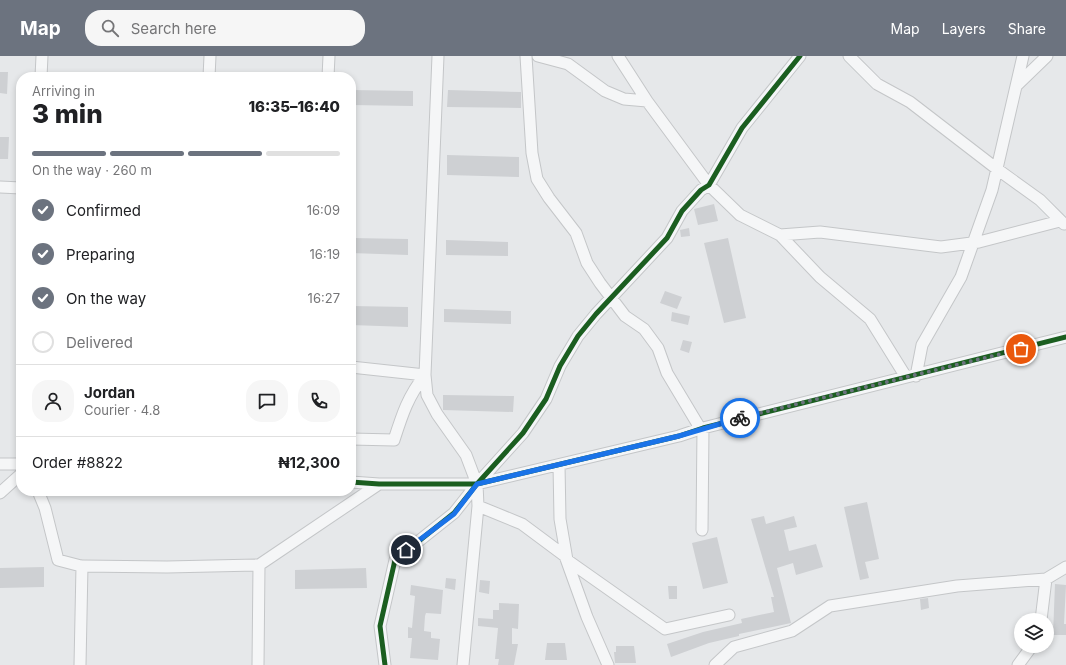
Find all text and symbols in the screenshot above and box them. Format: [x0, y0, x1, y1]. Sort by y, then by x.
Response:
search box [85, 10, 365, 46]
text: Map [20, 17, 61, 40]
icon: search [99, 17, 121, 39]
text: Search here [131, 19, 216, 38]
text: Map [891, 20, 920, 37]
text: Layers [942, 20, 986, 37]
text: Share [1008, 20, 1046, 37]
text: Arriving in [32, 83, 95, 99]
text: 16:35–16:40 [248, 97, 340, 116]
text: 3 min [32, 98, 103, 129]
text: On the way · 260 m [32, 162, 152, 178]
icon: check [32, 199, 54, 221]
text: Confirmed [66, 201, 141, 220]
text: 16:09 [307, 202, 340, 218]
icon: check [32, 243, 54, 265]
text: Preparing [66, 245, 135, 264]
text: 16:19 [310, 246, 340, 262]
icon: check [32, 287, 54, 309]
text: On the way [66, 289, 146, 308]
text: 16:27 [308, 290, 340, 306]
pin [1004, 332, 1038, 366]
text: Delivered [66, 333, 133, 352]
icon: bag [1010, 338, 1032, 360]
button: person [32, 380, 74, 422]
button: chat [246, 380, 288, 422]
button: phone [298, 380, 340, 422]
text: Jordan [84, 383, 135, 402]
courier [720, 398, 760, 438]
text: Courier · 4.8 [84, 402, 160, 418]
icon: bike [729, 407, 751, 429]
text: Order #8822 [32, 453, 123, 472]
text: ₦12,300 [278, 453, 340, 472]
pin [389, 533, 423, 567]
icon: home [395, 539, 417, 561]
map controls [1014, 613, 1054, 653]
button: layers [1014, 613, 1054, 653]

